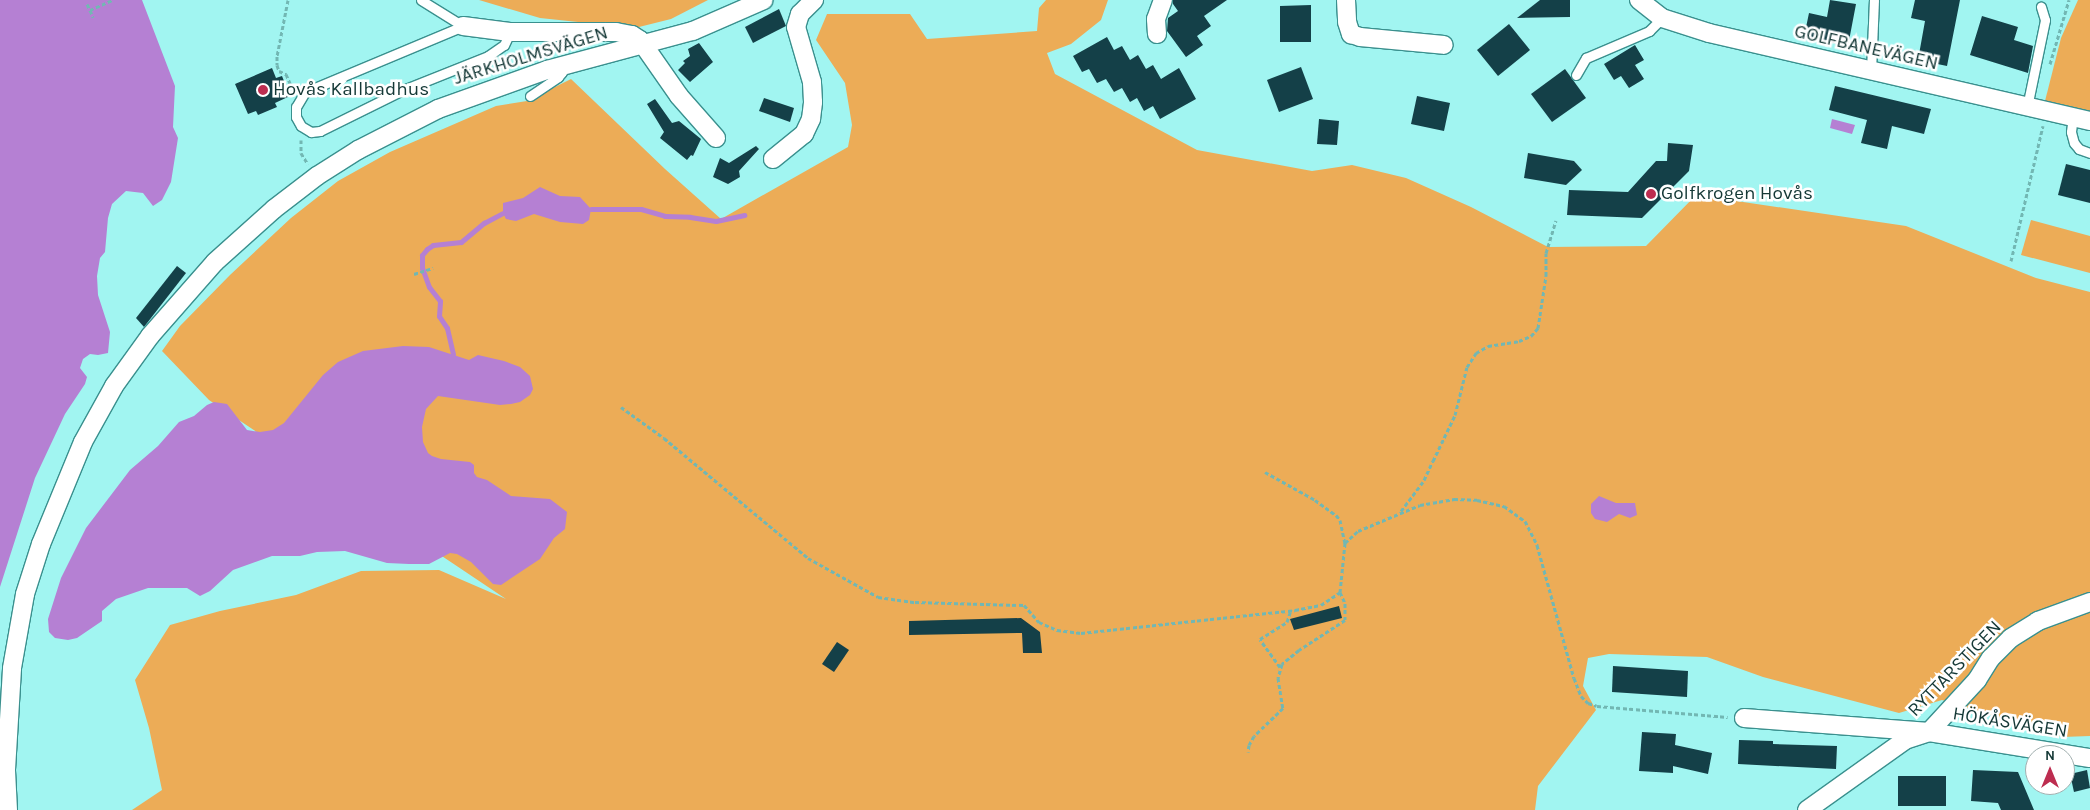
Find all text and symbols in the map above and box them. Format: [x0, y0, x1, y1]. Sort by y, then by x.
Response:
street label: GOLFBANEVÄGEN [1792, 20, 1940, 76]
street label: JÄRKHOLMSVÄGEN [451, 22, 611, 90]
place label: Hovås Kallbadhus [273, 79, 429, 101]
marker: Hovås Kallbadhus [257, 84, 269, 96]
place label: Golfkrogen Hovås [1661, 183, 1813, 205]
marker: Golfkrogen Hovås [1645, 188, 1657, 200]
street label: RYTTARSTIGEN [1903, 616, 2007, 722]
street label: HÖKÅSVÄGEN [1951, 703, 2069, 743]
north arrow [2025, 745, 2075, 795]
text: N [2045, 747, 2055, 764]

